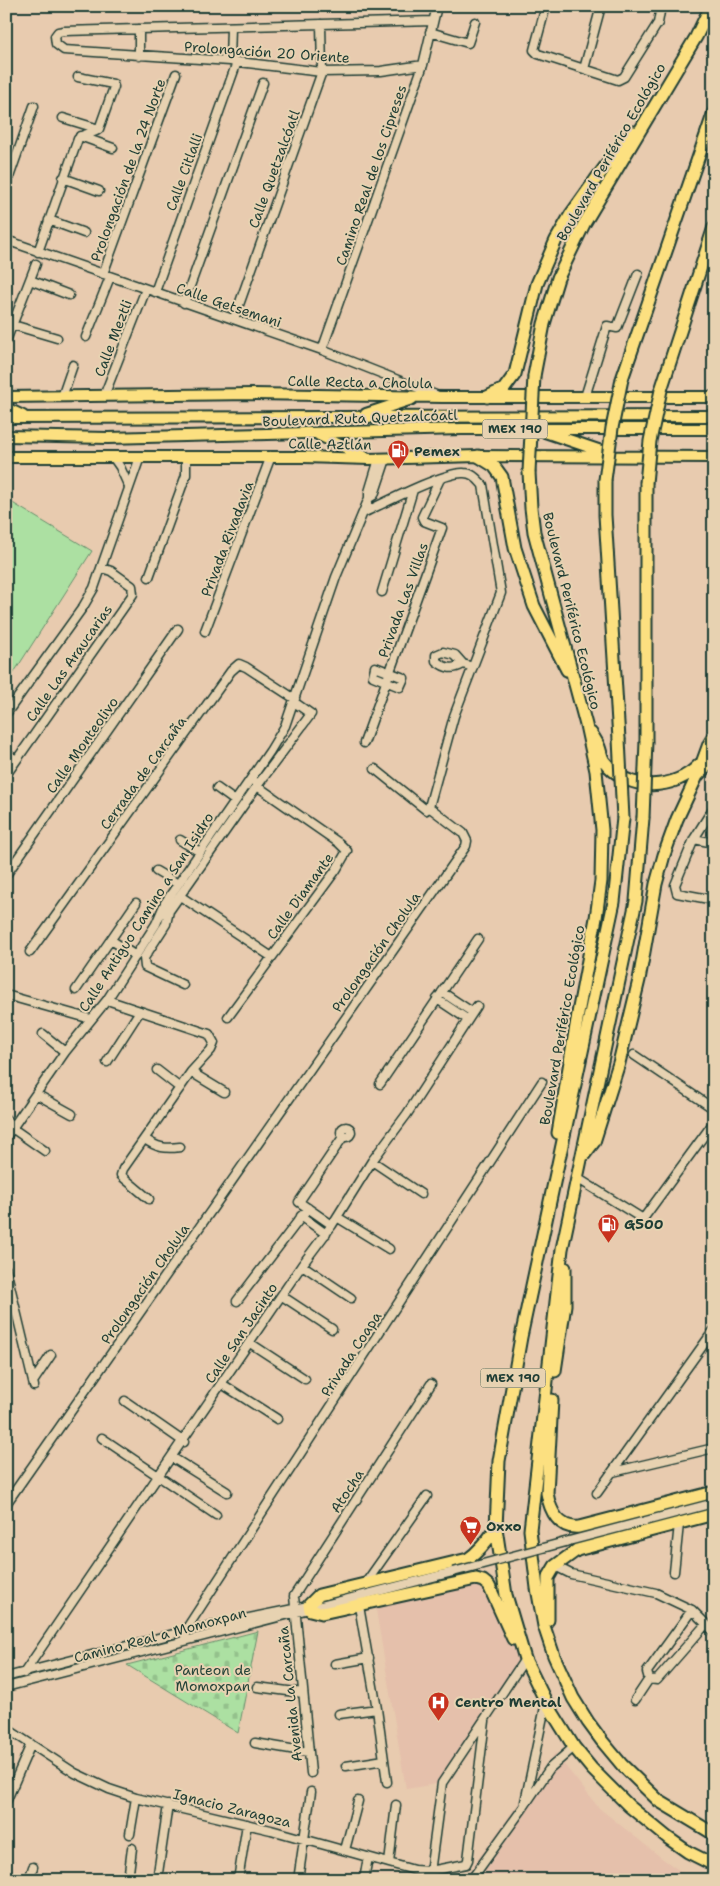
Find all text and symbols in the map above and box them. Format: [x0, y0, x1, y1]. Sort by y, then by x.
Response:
street label: Prolongación 20 Oriente [183, 37, 351, 67]
street label: Boulevard Periférico Ecológico [553, 60, 669, 244]
street label: Prolongación de la 24 Norte [86, 76, 170, 264]
street label: Camino Real de los Cipreses [332, 82, 410, 268]
street label: Calle Quetzalcóatl [244, 107, 304, 231]
street label: Calle Citlalli [162, 131, 206, 213]
street label: Calle Getsemani [174, 279, 284, 331]
street label: Calle Meztli [90, 297, 136, 379]
street label: Calle Recta a Cholula [287, 372, 433, 392]
street label: Boulevard Ruta Quetzalcóatl [262, 406, 459, 430]
road number: MEX 190 [482, 419, 548, 438]
street label: Calle Aztlán [288, 434, 372, 454]
fuel station icon: Pemex [386, 439, 410, 470]
place label: Pemex [414, 442, 460, 460]
street label: Privada Rivadavia [197, 478, 257, 599]
street label: Boulevard Periférico Ecológico [539, 510, 605, 712]
street label: Privada Las Villas [374, 540, 432, 660]
street label: Calle Las Araucarias [22, 601, 116, 725]
street label: Calle Monteolivo [42, 693, 122, 797]
street label: Cerrada de Carcaña [96, 713, 190, 833]
street label: Calle Antiguo Camino a San Isidro [75, 809, 217, 1015]
street label: Calle Diamante [263, 849, 337, 943]
street label: Prolongación Cholula [328, 888, 425, 1016]
street label: Boulevard Periférico Ecológico [536, 924, 588, 1126]
fuel station icon: G500 [596, 1212, 620, 1243]
place label: G500 [624, 1215, 664, 1233]
street label: Prolongación Cholula [97, 1220, 194, 1348]
street label: Calle San Jacinto [201, 1279, 281, 1387]
street label: Privada Coapa [317, 1308, 385, 1400]
road number: MEX 190 [480, 1369, 546, 1388]
street label: Atocha [326, 1466, 368, 1516]
supermarket icon: Oxxo [458, 1514, 482, 1545]
place label: Oxxo [486, 1517, 522, 1535]
street label: Camino Real a Momoxpan [72, 1603, 249, 1667]
street label: Avenida La Carcaña [274, 1625, 306, 1763]
park label: Panteon de Momoxpan [175, 1661, 251, 1695]
hospital icon: Centro Mental [427, 1690, 451, 1721]
place label: Centro Mental [455, 1693, 562, 1711]
street label: Ignacio Zaragoza [171, 1785, 293, 1831]

